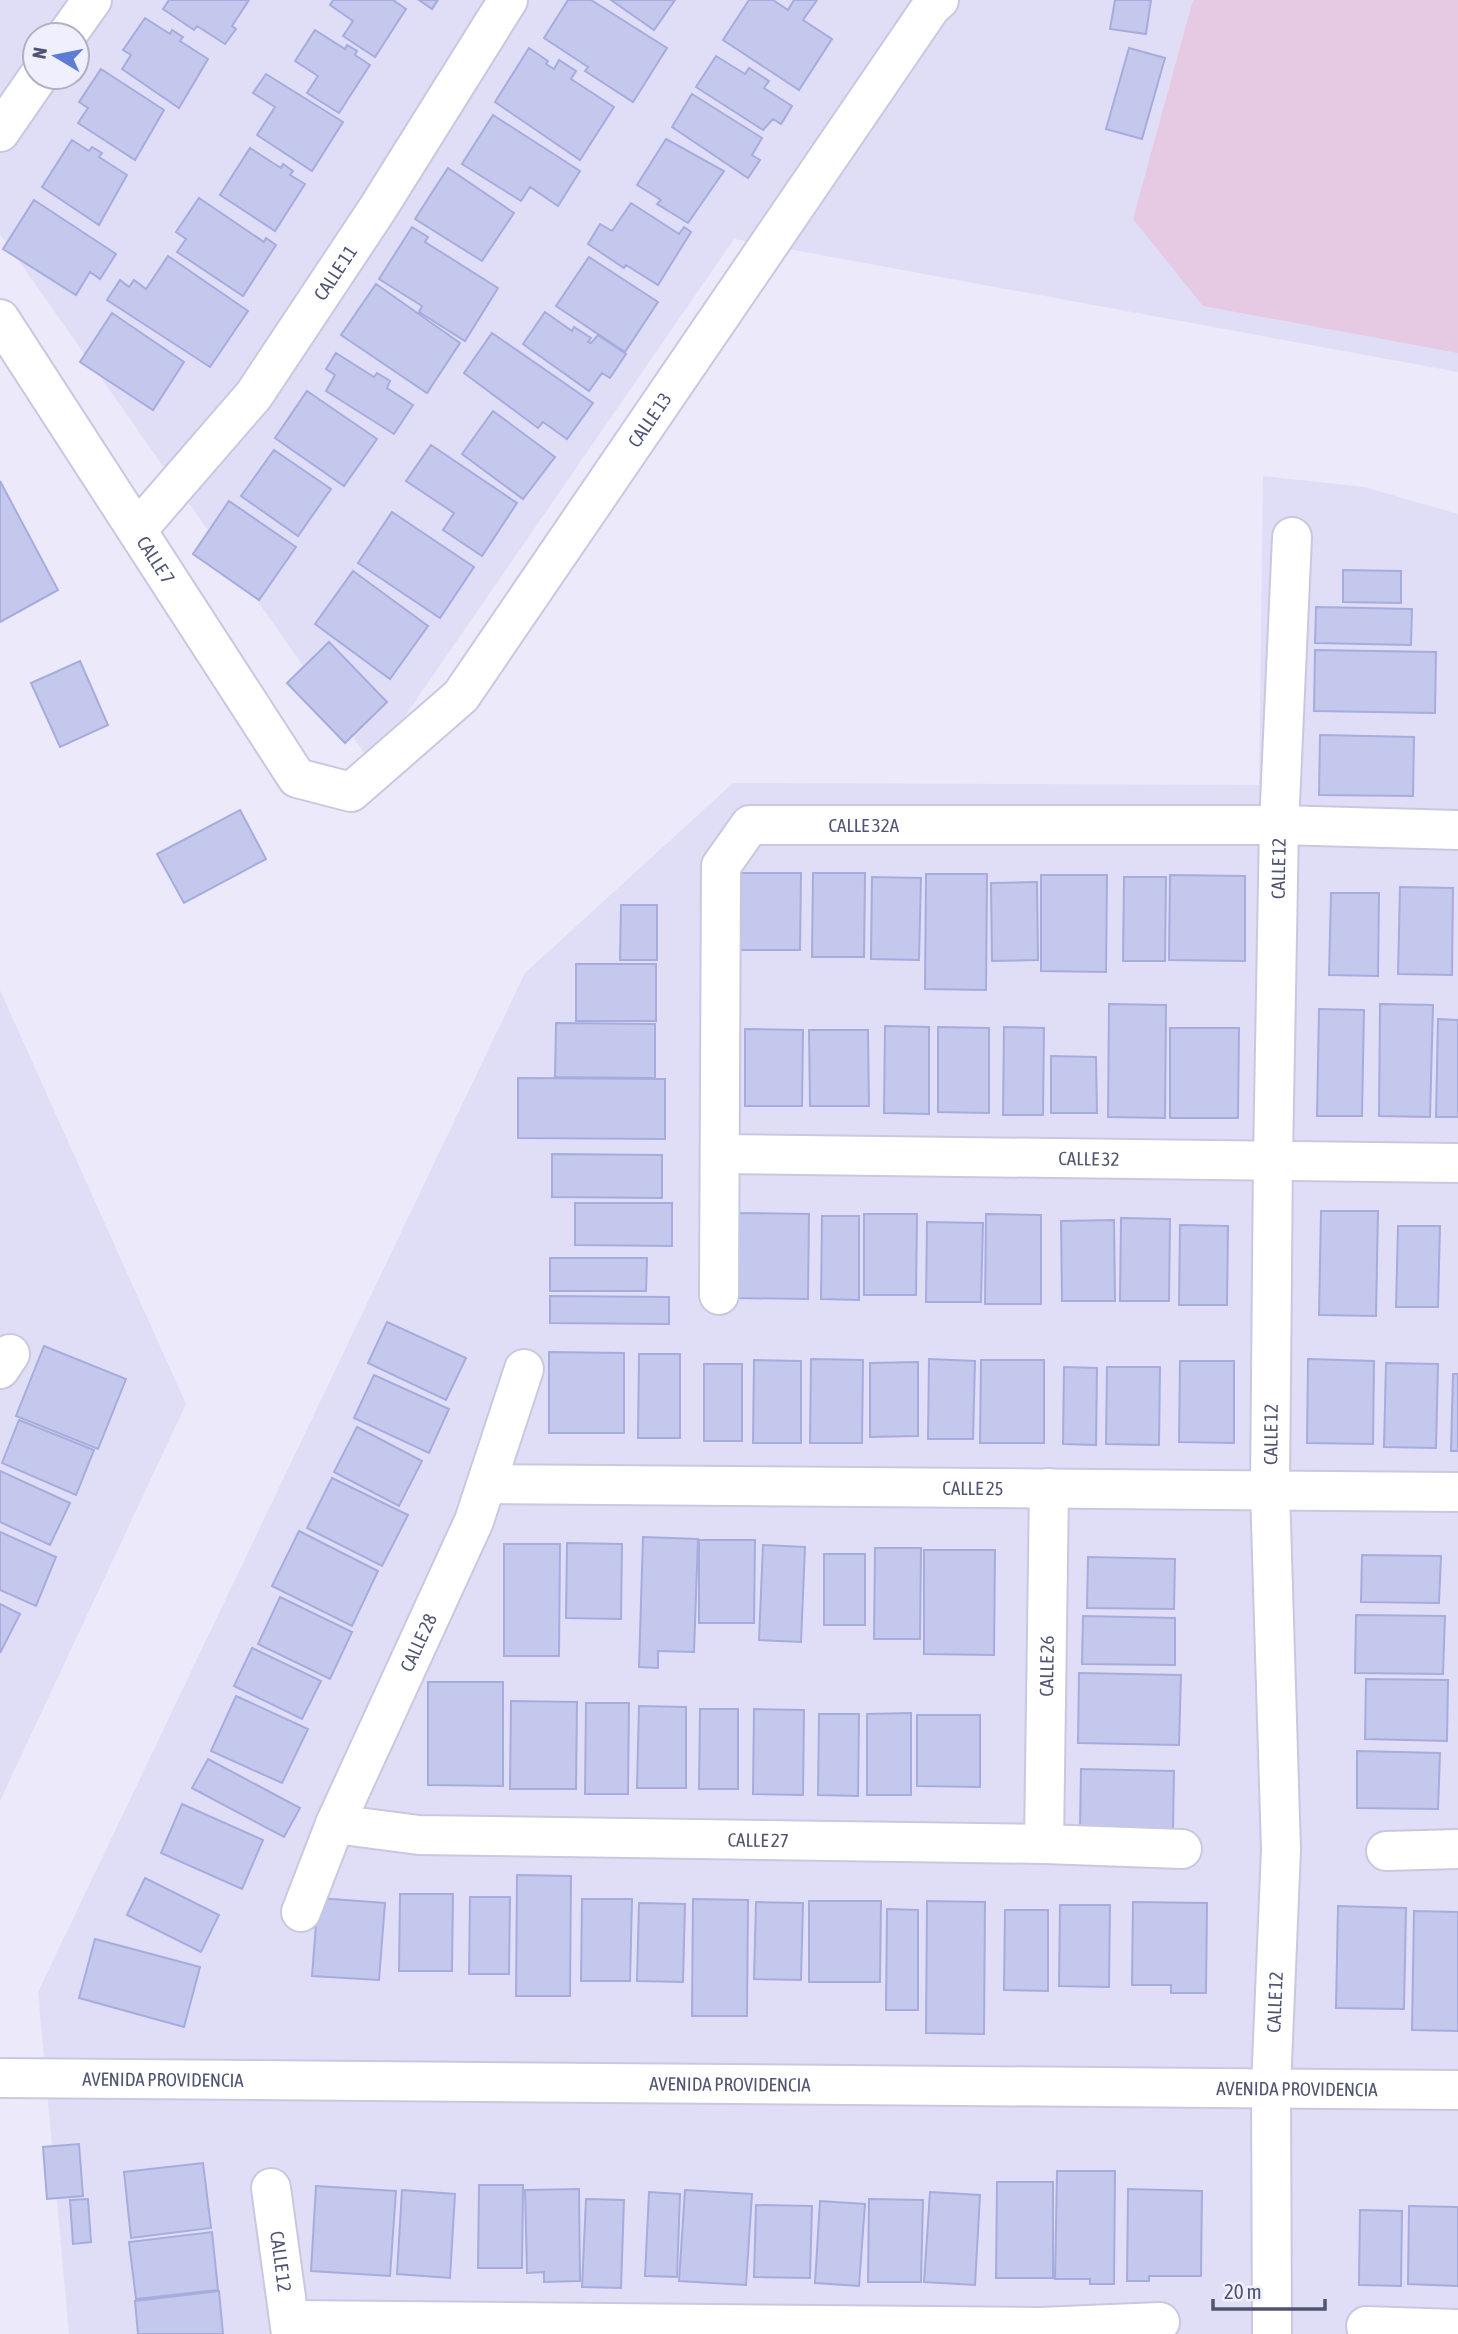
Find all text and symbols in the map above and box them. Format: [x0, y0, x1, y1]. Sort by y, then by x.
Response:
north arrow [21, 21, 91, 91]
text: N [27, 46, 51, 60]
street label: CALLE 11 [309, 241, 361, 304]
street label: CALLE 13 [623, 388, 676, 451]
street label: CALLE 7 [132, 532, 179, 588]
street label: CALLE 32A [829, 814, 900, 836]
street label: CALLE 12 [1267, 838, 1290, 899]
street label: CALLE 32 [1058, 1147, 1120, 1170]
street label: CALLE 12 [1259, 1404, 1282, 1465]
street label: CALLE 25 [942, 1477, 1004, 1499]
street label: CALLE 28 [395, 1610, 441, 1675]
street label: CALLE 26 [1035, 1635, 1058, 1697]
street label: CALLE 27 [727, 1828, 789, 1851]
street label: CALLE 12 [1262, 1971, 1287, 2033]
street label: AVENIDA PROVIDENCIA [82, 2068, 244, 2091]
street label: AVENIDA PROVIDENCIA [649, 2072, 811, 2096]
street label: AVENIDA PROVIDENCIA [1216, 2077, 1378, 2100]
street label: CALLE 12 [266, 2230, 296, 2293]
scale bar [1213, 2268, 1325, 2312]
text: 20 m [1224, 2279, 1262, 2303]

